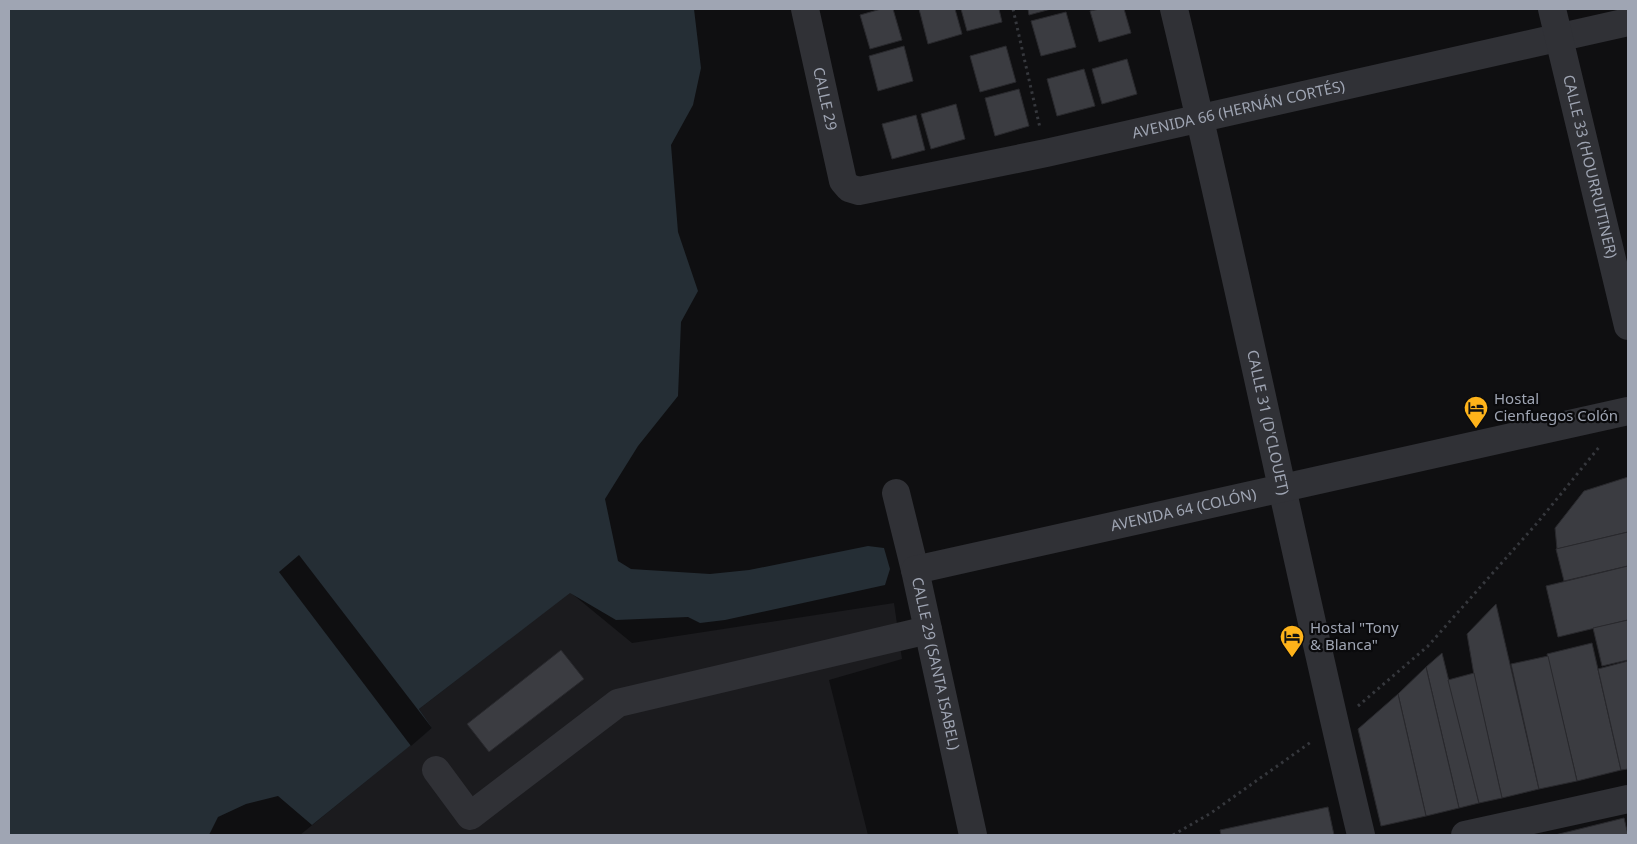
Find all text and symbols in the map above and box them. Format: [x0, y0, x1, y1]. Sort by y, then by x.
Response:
street label: CALLE 29 [809, 65, 843, 132]
street label: CALLE 33 (HOURRUITINER) [1559, 72, 1622, 260]
street label: AVENIDA 66 (HERNÁN CORTÉS) [1130, 75, 1347, 142]
street label: CALLE 31 (D'CLOUET) [1243, 348, 1294, 497]
place label: Hostal Cienfuegos Colón [1494, 388, 1618, 425]
hotel icon: Hostal Cienfuegos Colón [1463, 395, 1489, 429]
street label: AVENIDA 64 (COLÓN) [1108, 483, 1258, 535]
street label: CALLE 29 (SANTA ISABEL) [908, 575, 965, 751]
place label: Hostal "Tony & Blanca" [1310, 617, 1399, 654]
hotel icon: Hostal "Tony & Blanca" [1279, 624, 1305, 658]

